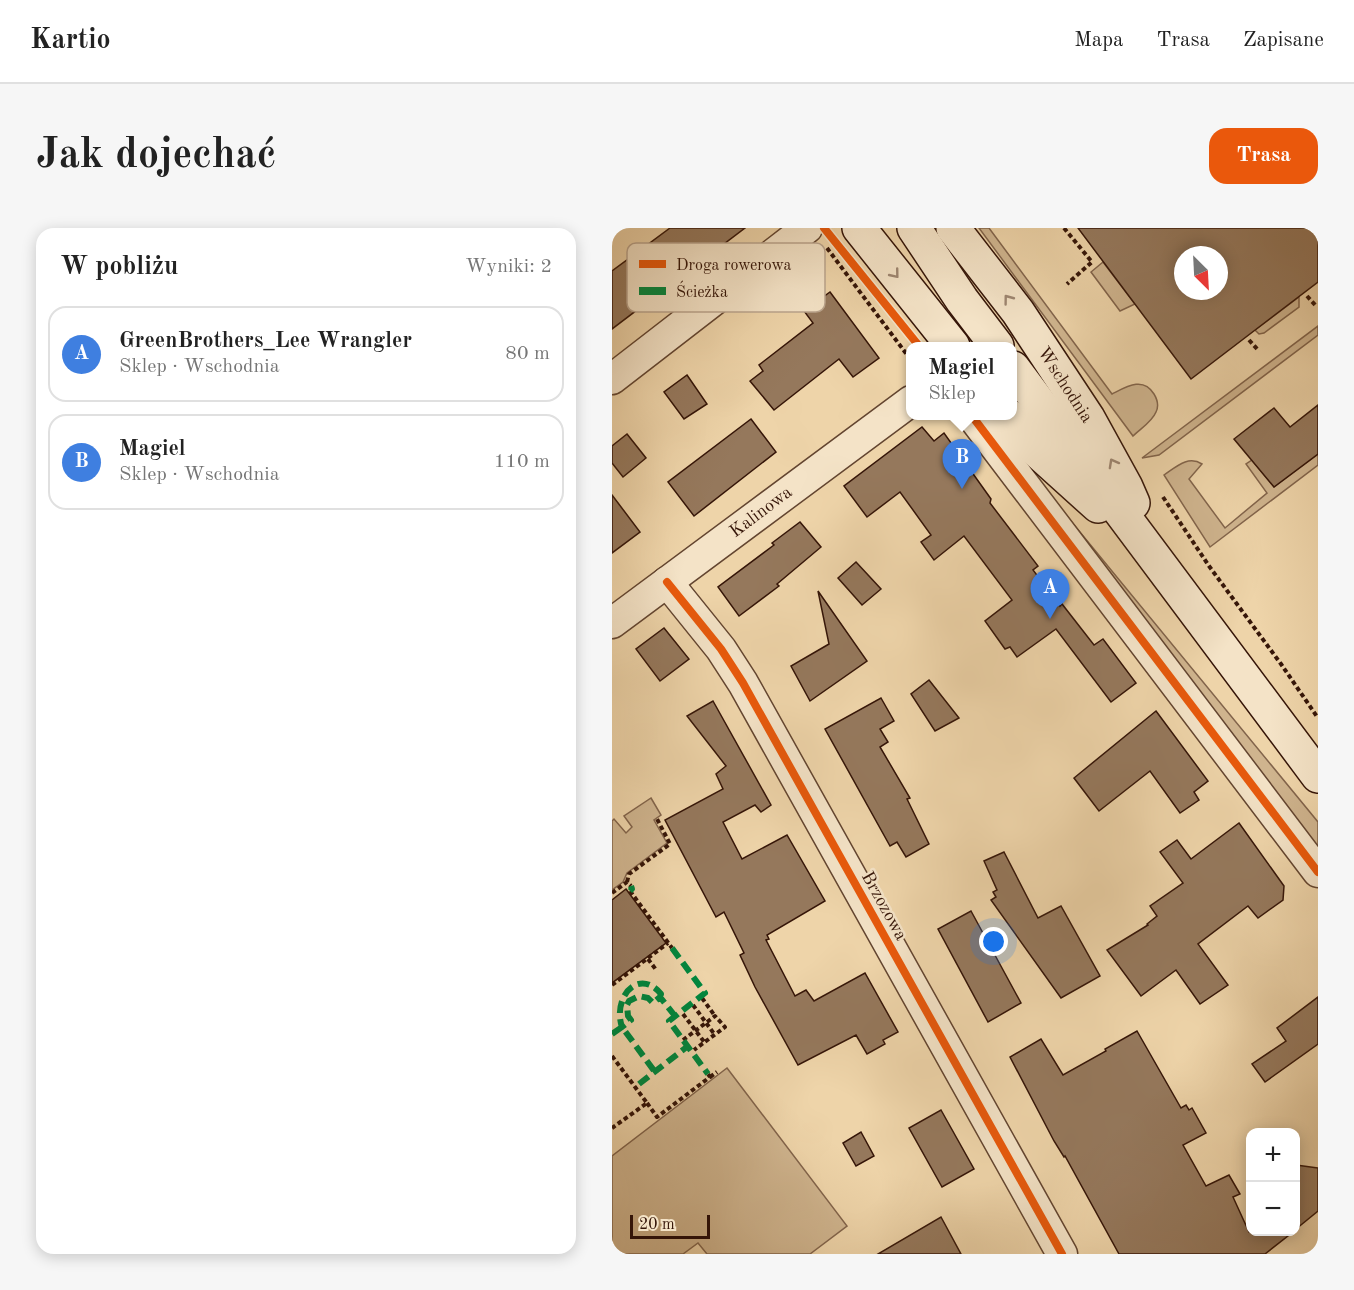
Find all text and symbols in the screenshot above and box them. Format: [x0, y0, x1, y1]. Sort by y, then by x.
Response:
text: Kartio [30, 27, 111, 55]
text: Mapa [1074, 30, 1123, 51]
text: Trasa [1156, 30, 1210, 51]
text: Zapisane [1243, 30, 1324, 51]
button: Trasa [1209, 128, 1318, 184]
text: Jak dojechać [36, 135, 277, 177]
legend [627, 243, 825, 312]
north arrow [1174, 246, 1228, 300]
text: W pobliżu [60, 254, 178, 280]
text: Wyniki: 2 [465, 257, 552, 277]
text: Droga rowerowa [676, 258, 791, 274]
one-way arrow [888, 267, 899, 278]
text: Ścieżka [676, 280, 728, 301]
one-way arrow [1004, 295, 1015, 306]
text: GreenBrothers_Lee Wrangler [119, 330, 412, 352]
popup [906, 342, 1017, 420]
text: A [74, 344, 89, 364]
text: 80 m [505, 344, 550, 364]
street label: Wschodnia [1034, 344, 1096, 426]
text: Sklep · Wschodnia [119, 357, 280, 377]
text: Magiel [928, 357, 995, 379]
text: Sklep [928, 384, 976, 404]
text: Magiel [119, 438, 186, 460]
pin: B [942, 440, 982, 489]
text: B [74, 452, 89, 472]
text: 110 m [494, 452, 550, 472]
one-way arrow [1109, 459, 1120, 469]
text: Sklep · Wschodnia [119, 465, 280, 485]
street label: Kalinowa [726, 483, 796, 541]
pin: A [1030, 570, 1070, 619]
street label: Brzozowa [858, 869, 910, 943]
your location [979, 927, 1008, 956]
map controls [1246, 1128, 1300, 1236]
button: + [1246, 1128, 1300, 1182]
button: − [1246, 1182, 1300, 1236]
scale bar [630, 1212, 710, 1240]
text: 20 m [639, 1217, 675, 1233]

